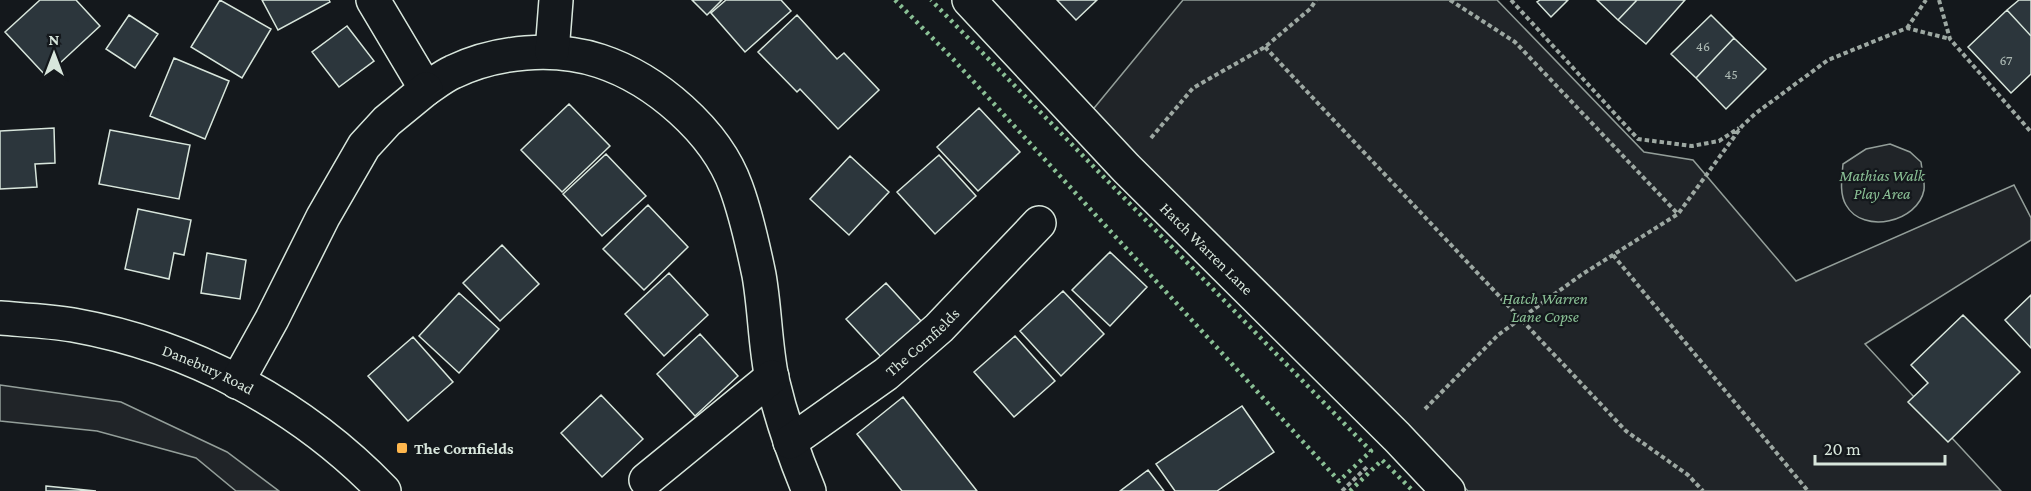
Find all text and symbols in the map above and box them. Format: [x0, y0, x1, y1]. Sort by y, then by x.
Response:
north arrow [24, 24, 84, 84]
text: N [49, 31, 60, 48]
house number: 46 [1696, 38, 1710, 54]
house number: 67 [1999, 52, 2013, 68]
house number: 45 [1724, 66, 1738, 82]
park label: Mathias Walk Play Area [1838, 167, 1926, 203]
street label: Hatch Warren Lane [1157, 199, 1257, 298]
park label: Hatch Warren Lane Copse [1502, 290, 1588, 326]
street label: The Cornfields [882, 304, 962, 379]
street label: Danebury Road [160, 341, 257, 397]
scale bar [1815, 428, 1946, 466]
text: 20 m [1824, 439, 1861, 459]
place label: The Cornfields [414, 440, 514, 457]
marker: The Cornfields [395, 441, 409, 455]

